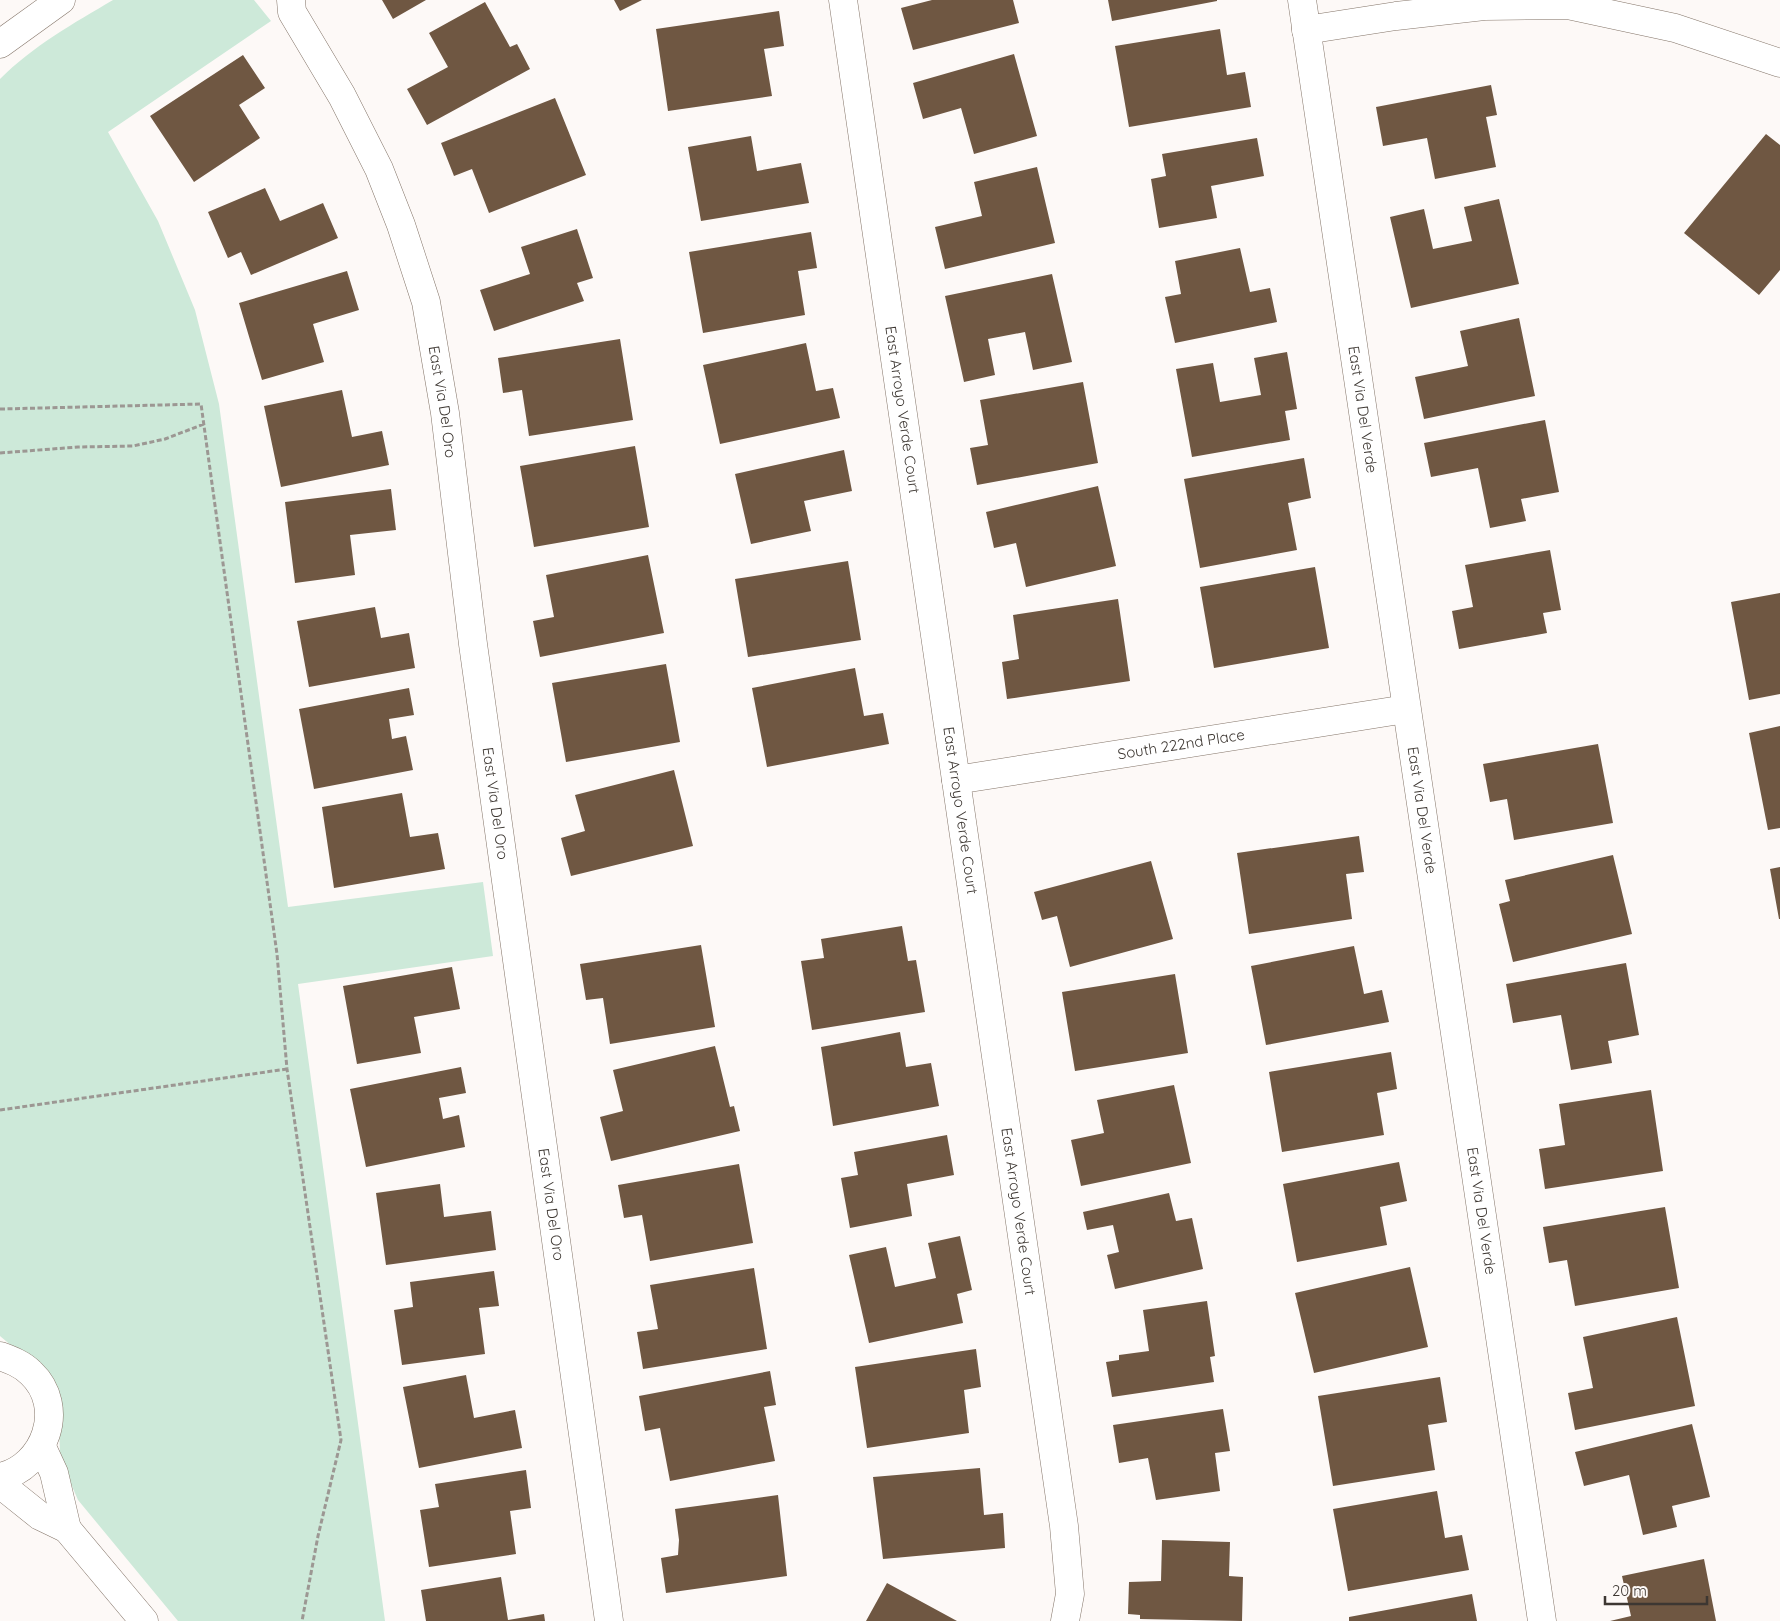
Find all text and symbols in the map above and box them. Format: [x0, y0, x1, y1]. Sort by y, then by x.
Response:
street label: East Arroyo Verde Court [881, 325, 924, 495]
street label: East Via Del Oro [425, 344, 460, 459]
street label: East Via Del Verde [1344, 345, 1382, 474]
street label: East Arroyo Verde Court [939, 725, 982, 895]
street label: South 222nd Place [1116, 725, 1246, 763]
street label: East Via Del Verde [1404, 745, 1441, 875]
street label: East Via Del Oro [478, 746, 513, 861]
street label: East Arroyo Verde Court [997, 1126, 1040, 1296]
street label: East Via Del Verde [1463, 1146, 1501, 1276]
street label: East Via Del Oro [534, 1147, 569, 1262]
scale bar [1605, 1574, 1708, 1606]
text: 20 m [1612, 1581, 1647, 1600]

